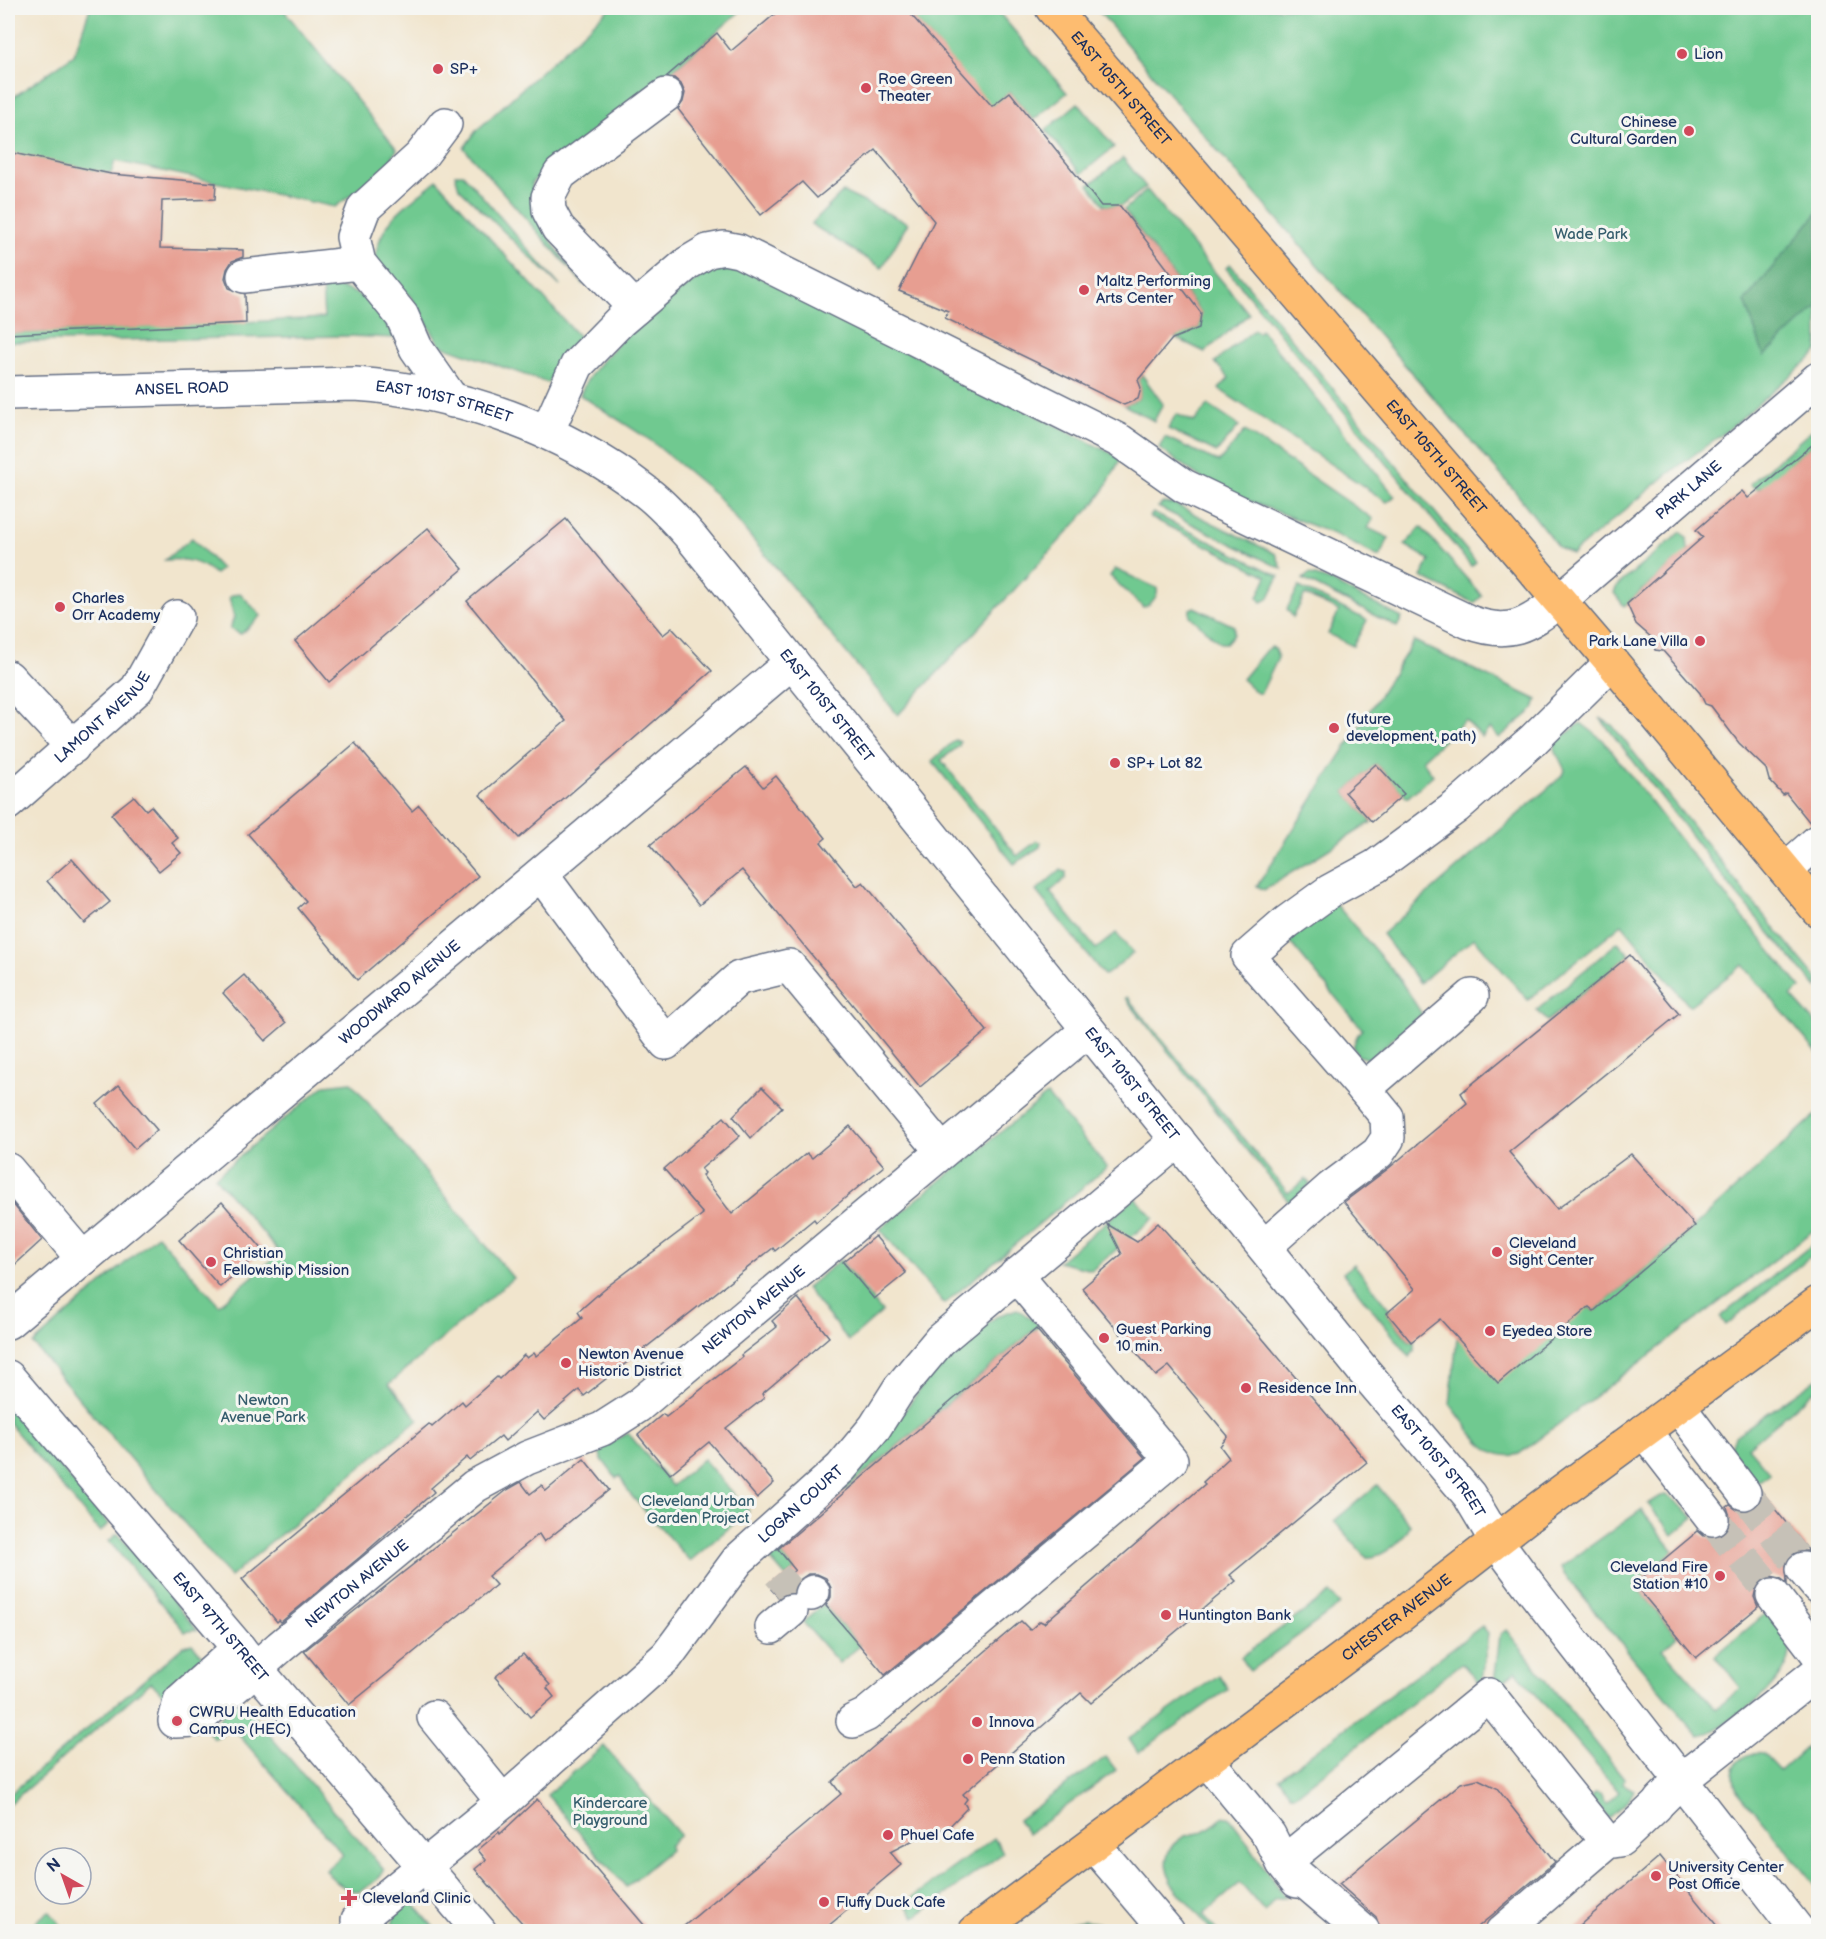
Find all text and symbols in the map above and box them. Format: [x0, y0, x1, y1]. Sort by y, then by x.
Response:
street label: EAST 105TH STREET [1066, 27, 1175, 150]
place label: Lion [1694, 45, 1723, 64]
marker: Lion [1675, 47, 1689, 61]
place label: SP+ [450, 60, 479, 79]
marker: SP+ [431, 62, 445, 76]
place label: Roe Green Theater [878, 70, 953, 106]
marker: Roe Green Theater [859, 81, 873, 95]
place label: Chinese Cultural Garden [1570, 113, 1677, 149]
marker: Chinese Cultural Garden [1682, 124, 1696, 138]
park label: Wade Park [1555, 225, 1628, 244]
place label: Maltz Performing Arts Center [1096, 272, 1211, 308]
marker: Maltz Performing Arts Center [1077, 283, 1091, 297]
street label: EAST 101ST STREET [374, 377, 515, 428]
street label: ANSEL ROAD [135, 378, 229, 400]
street label: EAST 105TH STREET [1382, 396, 1490, 519]
street label: PARK LANE [1652, 457, 1726, 524]
place label: Charles Orr Academy [72, 589, 161, 625]
marker: Charles Orr Academy [53, 600, 67, 614]
place label: Park Lane Villa [1588, 632, 1688, 651]
marker: Park Lane Villa [1693, 634, 1707, 648]
street label: EAST 101ST STREET [775, 645, 878, 766]
street label: LAMONT AVENUE [51, 668, 155, 767]
place label: (future development, path) [1346, 710, 1477, 746]
marker: (future development, path) [1327, 721, 1341, 735]
place label: SP+ Lot 82 [1127, 754, 1202, 773]
marker: SP+ Lot 82 [1108, 756, 1122, 770]
street label: WOODWARD AVENUE [335, 936, 465, 1049]
street label: EAST 101ST STREET [1080, 1024, 1183, 1145]
place label: Cleveland Sight Center [1509, 1234, 1594, 1270]
place label: Christian Fellowship Mission [223, 1244, 349, 1280]
marker: Cleveland Sight Center [1490, 1245, 1504, 1259]
marker: Christian Fellowship Mission [204, 1255, 218, 1269]
street label: NEWTON AVENUE [698, 1261, 809, 1359]
place label: Guest Parking 10 min. [1116, 1320, 1211, 1356]
place label: Eyedea Store [1502, 1322, 1592, 1341]
marker: Eyedea Store [1483, 1324, 1497, 1338]
marker: Guest Parking 10 min. [1097, 1331, 1111, 1345]
place label: Newton Avenue Historic District [578, 1345, 684, 1381]
marker: Newton Avenue Historic District [559, 1356, 573, 1370]
place label: Residence Inn [1258, 1379, 1357, 1398]
marker: Residence Inn [1239, 1381, 1253, 1395]
park label: Newton Avenue Park [221, 1391, 306, 1427]
street label: EAST 101ST STREET [1386, 1401, 1489, 1521]
street label: LOGAN COURT [754, 1461, 848, 1547]
park label: Cleveland Urban Garden Project [641, 1492, 755, 1528]
street label: NEWTON AVENUE [301, 1536, 413, 1632]
place label: Cleveland Fire Station #10 [1610, 1558, 1708, 1594]
street label: EAST 97TH STREET [168, 1568, 272, 1686]
marker: Cleveland Fire Station #10 [1713, 1569, 1727, 1583]
street label: CHESTER AVENUE [1338, 1570, 1456, 1666]
place label: Huntington Bank [1178, 1606, 1291, 1625]
marker: Huntington Bank [1159, 1608, 1173, 1622]
place label: CWRU Health Education Campus (HEC) [189, 1703, 356, 1739]
place label: Innova [989, 1713, 1035, 1732]
marker: CWRU Health Education Campus (HEC) [170, 1714, 184, 1728]
marker: Innova [970, 1715, 984, 1729]
place label: Penn Station [980, 1750, 1065, 1769]
marker: Penn Station [961, 1752, 975, 1766]
park label: Kindercare Playground [572, 1794, 648, 1830]
place label: Phuel Cafe [900, 1826, 975, 1845]
marker: Phuel Cafe [881, 1828, 895, 1842]
north arrow [33, 1846, 93, 1906]
text: N [44, 1855, 65, 1877]
place label: University Center Post Office [1668, 1858, 1784, 1894]
marker: University Center Post Office [1649, 1869, 1663, 1883]
marker: Cleveland Clinic [340, 1889, 358, 1907]
place label: Cleveland Clinic [362, 1889, 471, 1908]
place label: Fluffy Duck Cafe [836, 1893, 946, 1912]
marker: Fluffy Duck Cafe [817, 1895, 831, 1909]

